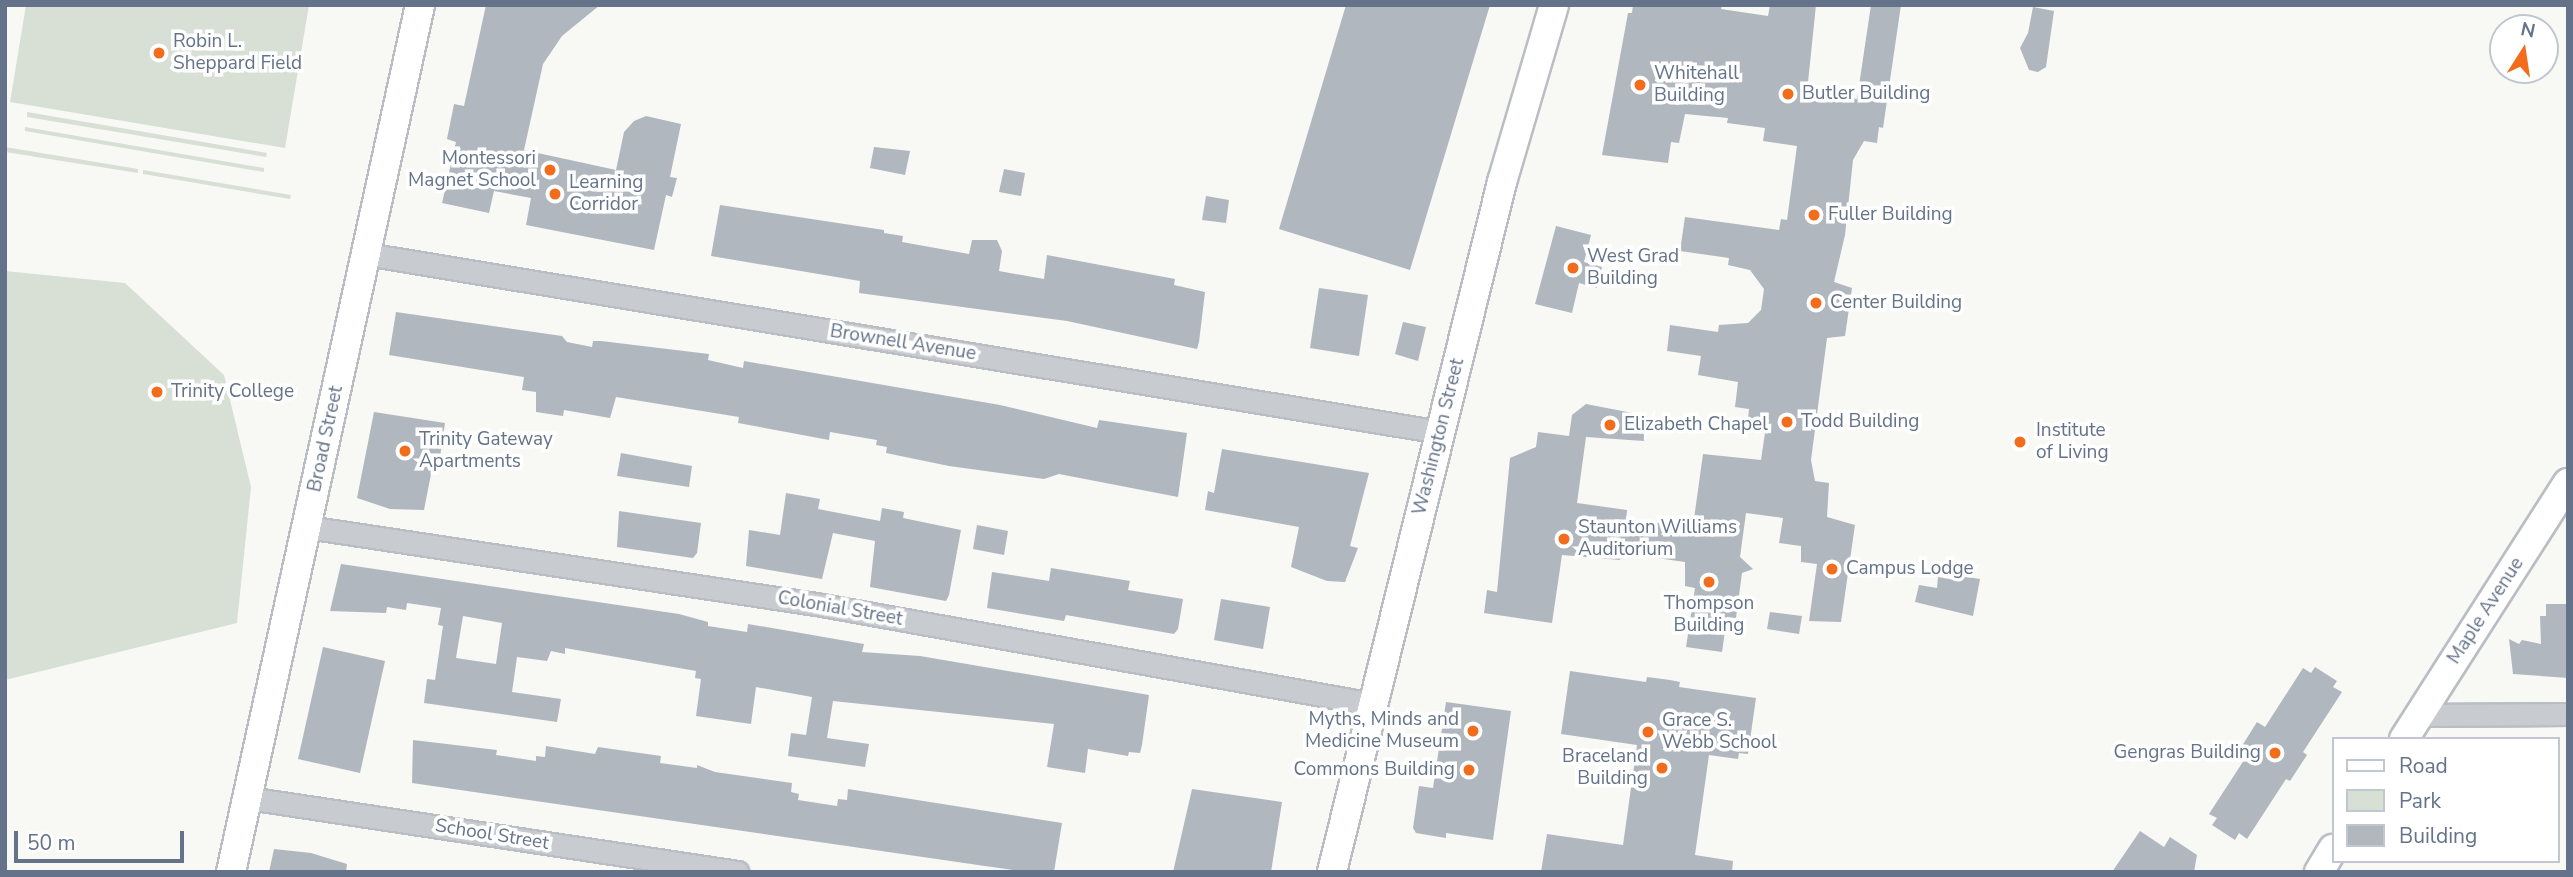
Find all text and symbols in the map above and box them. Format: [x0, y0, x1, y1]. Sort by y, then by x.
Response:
north arrow [2489, 14, 2559, 84]
text: N [2518, 16, 2538, 45]
place label: Robin L. Sheppard Field [173, 31, 302, 75]
marker: Robin L. Sheppard Field [151, 45, 167, 61]
place label: Whitehall Building [1654, 63, 1739, 107]
marker: Whitehall Building [1632, 77, 1648, 93]
place label: Butler Building [1802, 83, 1930, 105]
marker: Butler Building [1780, 86, 1796, 102]
place label: Montessori Magnet School [408, 148, 536, 192]
marker: Montessori Magnet School [542, 162, 558, 178]
place label: Learning Corridor [569, 172, 643, 216]
marker: Learning Corridor [547, 186, 563, 202]
place label: Fuller Building [1828, 204, 1953, 226]
marker: Fuller Building [1806, 207, 1822, 223]
place label: West Grad Building [1587, 246, 1679, 290]
marker: West Grad Building [1565, 260, 1581, 276]
place label: Center Building [1830, 292, 1962, 314]
marker: Center Building [1808, 295, 1824, 311]
street label: Brownell Avenue [828, 320, 978, 366]
street label: Washington Street [1408, 356, 1470, 518]
place label: Trinity College [171, 381, 294, 403]
marker: Trinity College [149, 384, 165, 400]
street label: Broad Street [304, 384, 348, 494]
place label: Todd Building [1801, 411, 1919, 433]
place label: Elizabeth Chapel [1624, 414, 1768, 436]
marker: Todd Building [1779, 414, 1795, 430]
marker: Elizabeth Chapel [1602, 417, 1618, 433]
place label: Institute of Living [2036, 420, 2109, 464]
place label: Trinity Gateway Apartments [419, 429, 553, 473]
marker: Institute of Living [2010, 432, 2030, 452]
marker: Trinity Gateway Apartments [397, 443, 413, 459]
place label: Staunton Williams Auditorium [1578, 517, 1737, 561]
marker: Staunton Williams Auditorium [1556, 531, 1572, 547]
street label: Maple Avenue [2443, 553, 2529, 669]
place label: Campus Lodge [1846, 558, 1974, 580]
marker: Campus Lodge [1824, 561, 1840, 577]
marker: Thompson Building [1701, 574, 1717, 590]
street label: Colonial Street [776, 587, 904, 631]
place label: Thompson Building [1664, 593, 1754, 637]
place label: Myths, Minds and Medicine Museum [1305, 709, 1459, 753]
place label: Grace S. Webb School [1662, 710, 1777, 754]
marker: Myths, Minds and Medicine Museum [1465, 723, 1481, 739]
marker: Grace S. Webb School [1640, 724, 1656, 740]
legend [2332, 737, 2559, 863]
place label: Gengras Building [2114, 742, 2261, 764]
marker: Gengras Building [2267, 745, 2283, 761]
place label: Braceland Building [1562, 746, 1648, 790]
text: Road [2399, 752, 2448, 780]
place label: Commons Building [1294, 759, 1455, 781]
marker: Braceland Building [1654, 760, 1670, 776]
marker: Commons Building [1461, 762, 1477, 778]
text: Park [2399, 787, 2441, 815]
street label: School Street [434, 815, 550, 855]
scale bar [18, 818, 187, 862]
text: Building [2399, 822, 2477, 850]
text: 50 m [27, 829, 76, 857]

